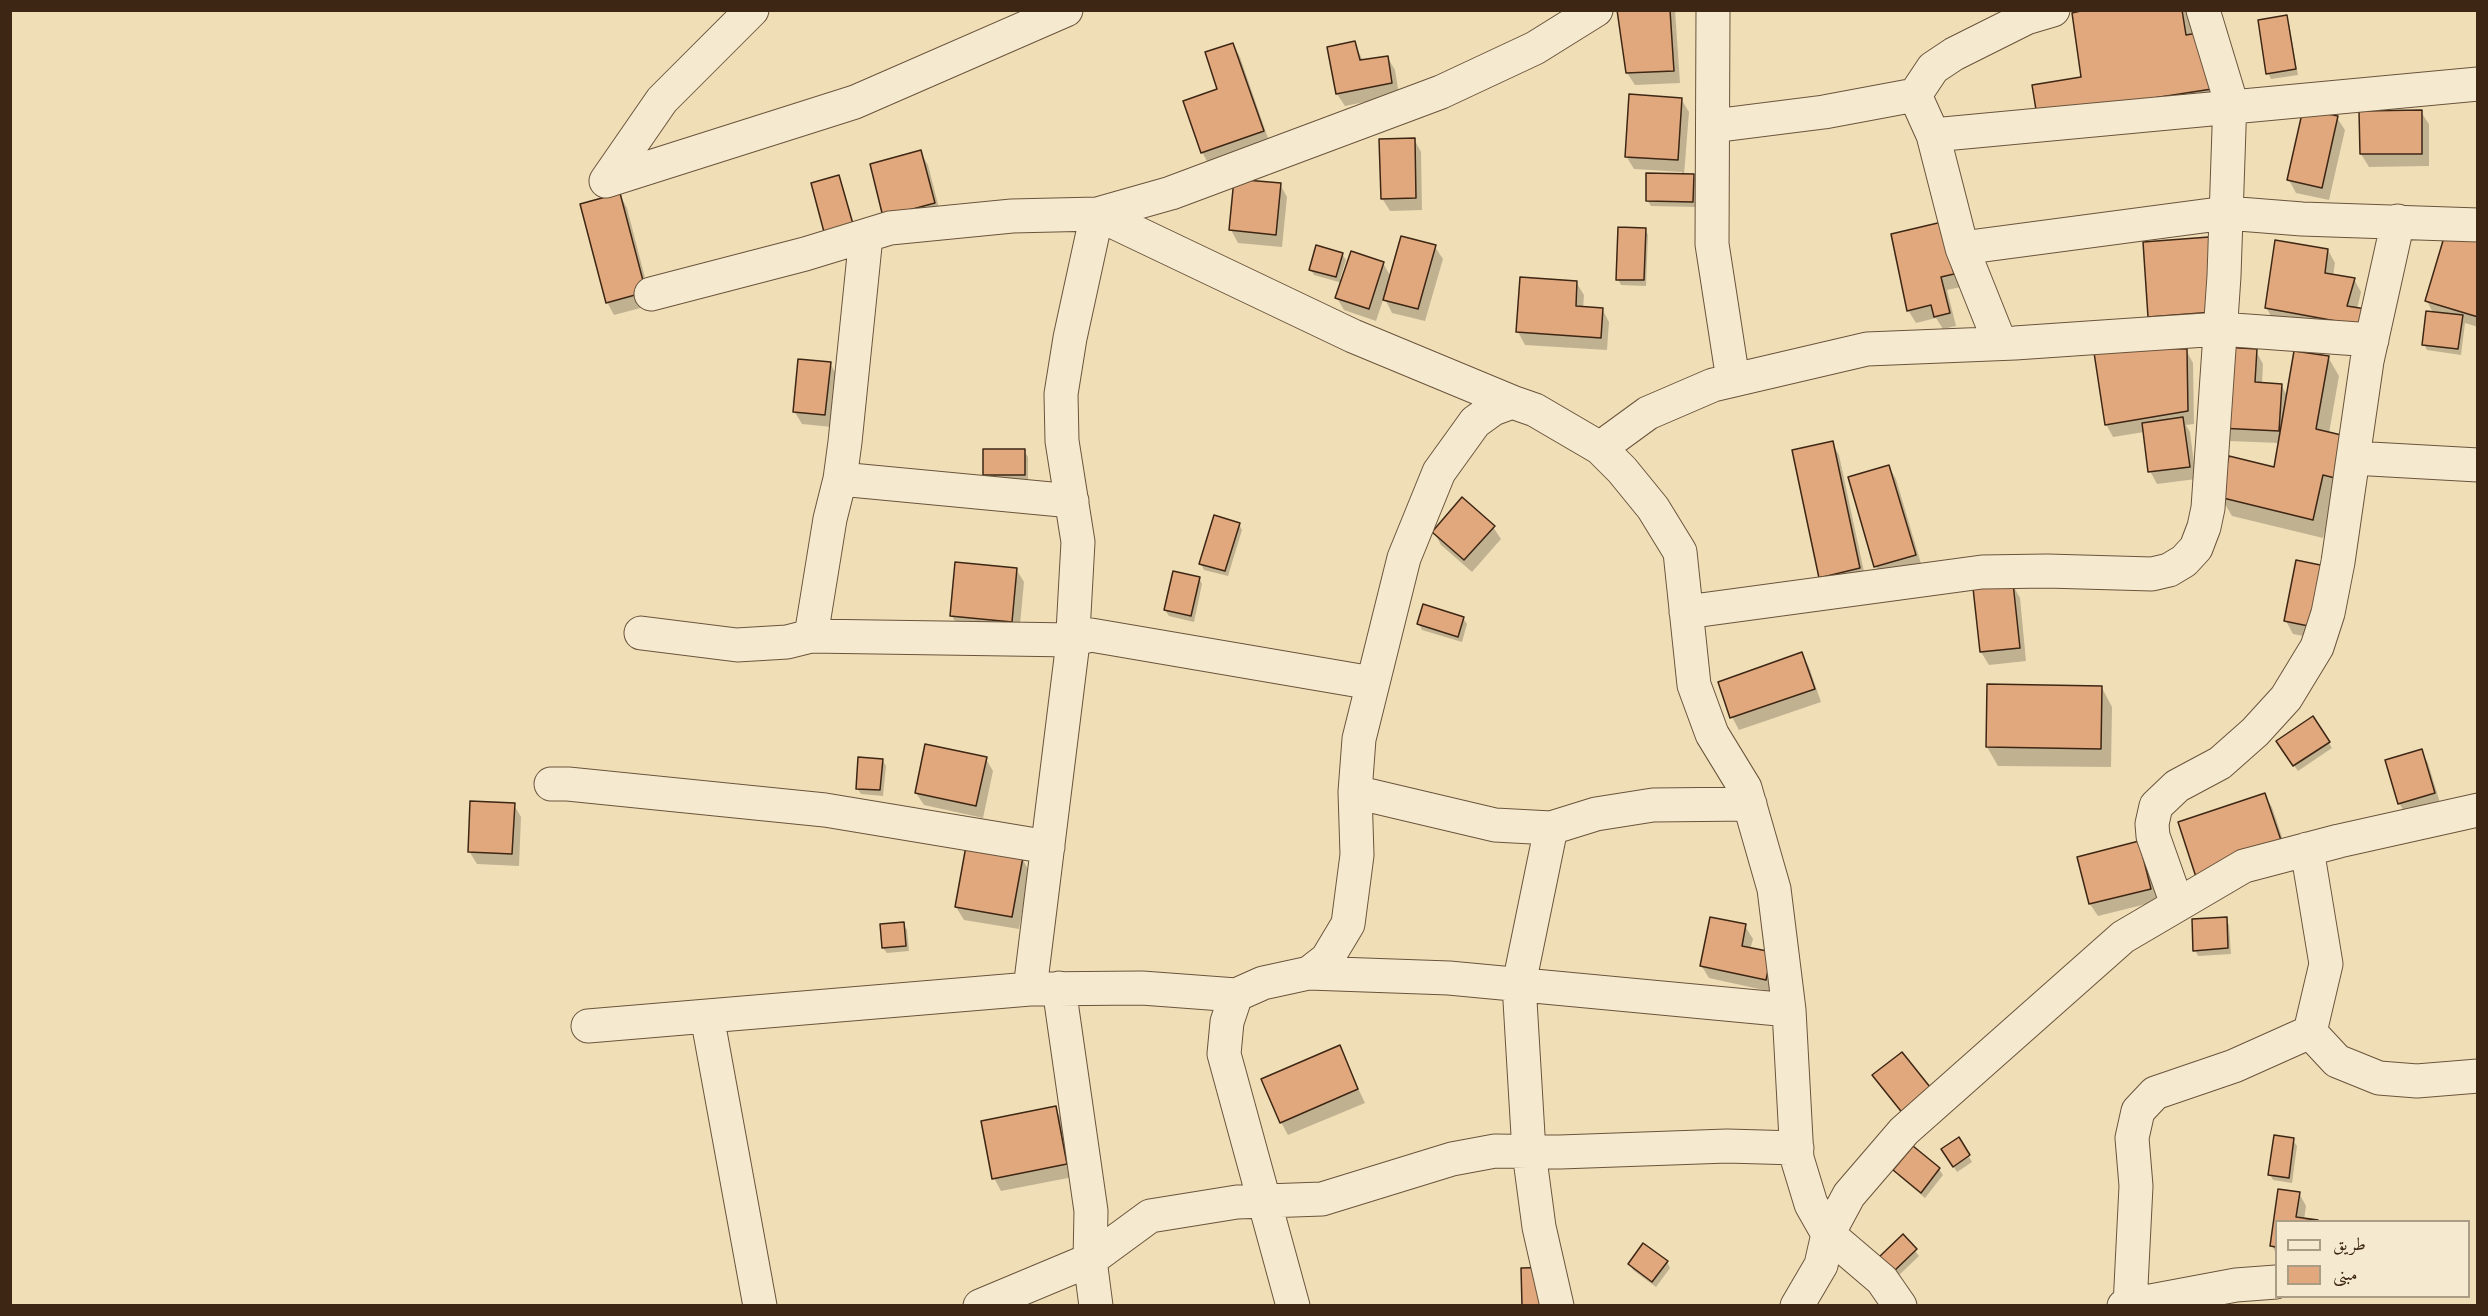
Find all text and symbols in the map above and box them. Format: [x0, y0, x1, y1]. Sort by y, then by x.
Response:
legend [2275, 1220, 2470, 1298]
text: طريق [2333, 1230, 2366, 1257]
text: مبنى [2333, 1260, 2358, 1287]

